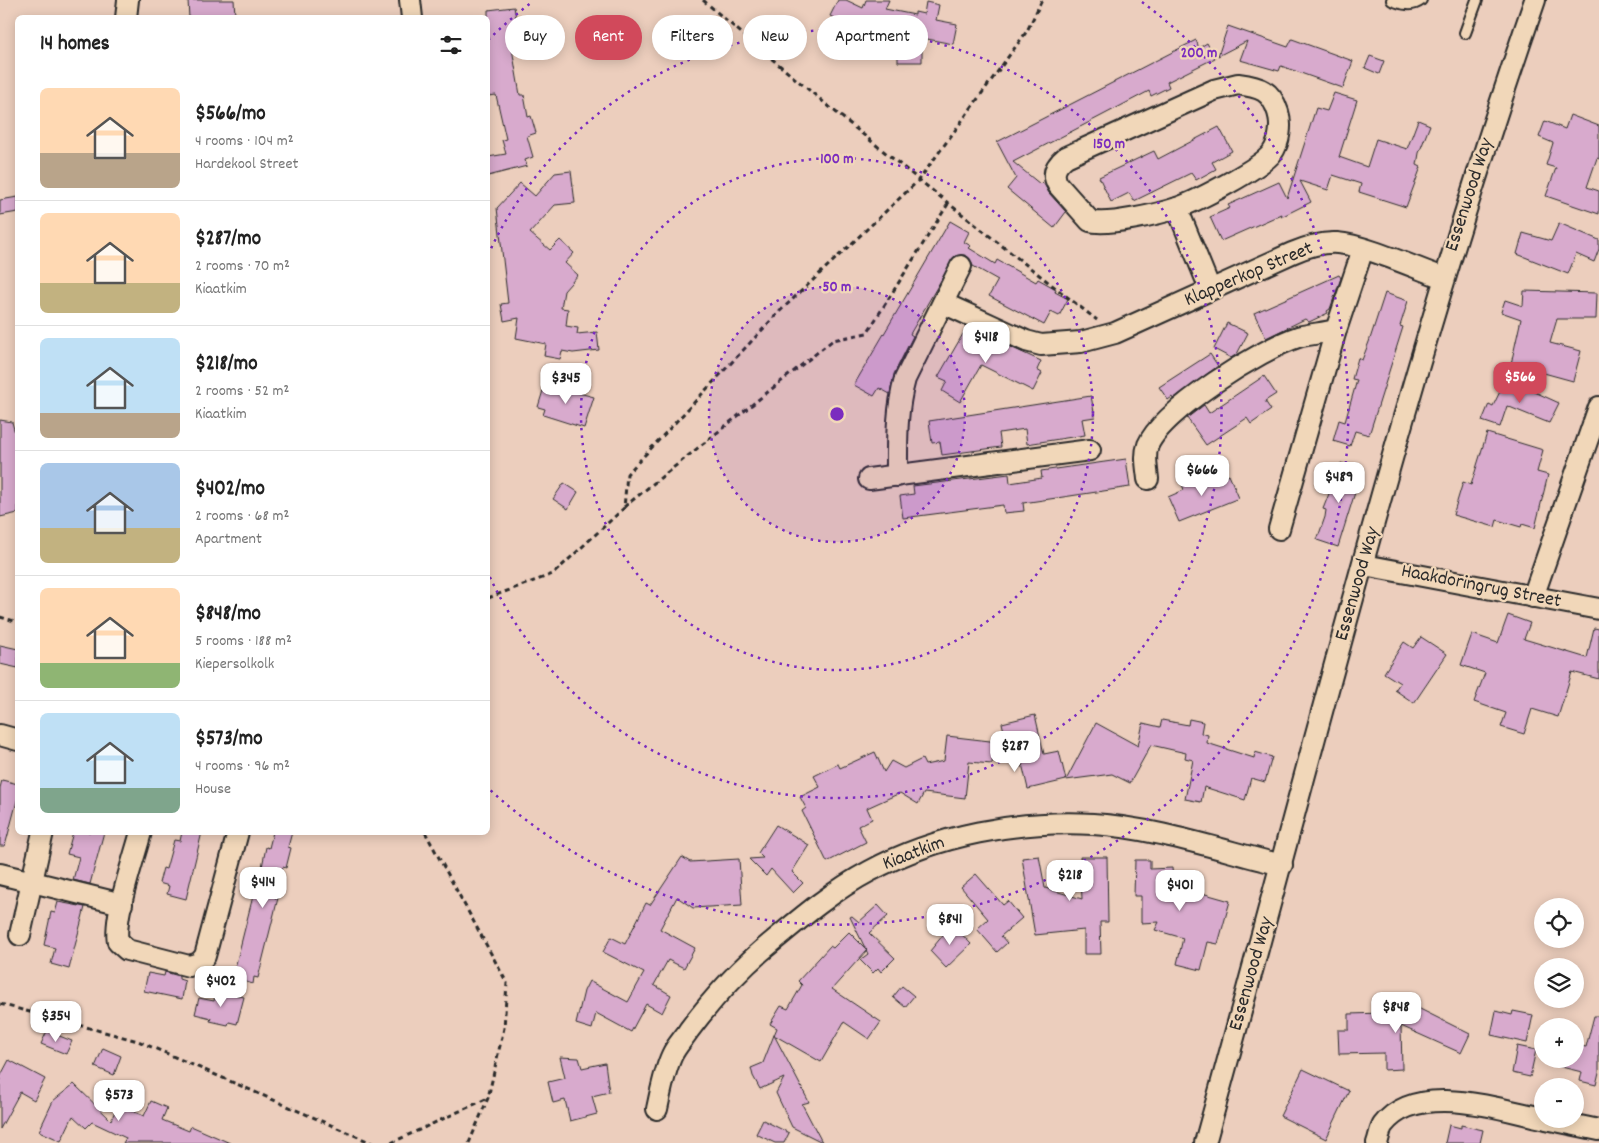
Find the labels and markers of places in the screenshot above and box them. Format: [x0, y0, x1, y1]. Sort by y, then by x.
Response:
pin: $418 [956, 322, 1016, 364]
pin: $345 [536, 362, 596, 405]
pin: $566 [1490, 362, 1550, 404]
centre of rings [828, 405, 846, 423]
pin: $666 [1172, 454, 1232, 497]
pin: $489 [1309, 462, 1369, 504]
pin: $287 [985, 730, 1045, 773]
pin: $218 [1040, 860, 1100, 902]
pin: $414 [233, 866, 293, 909]
pin: $401 [1150, 870, 1210, 912]
pin: $841 [920, 904, 980, 946]
pin: $402 [191, 966, 251, 1008]
pin: $848 [1366, 992, 1426, 1034]
pin: $354 [26, 1000, 86, 1043]
pin: $573 [89, 1080, 149, 1122]

